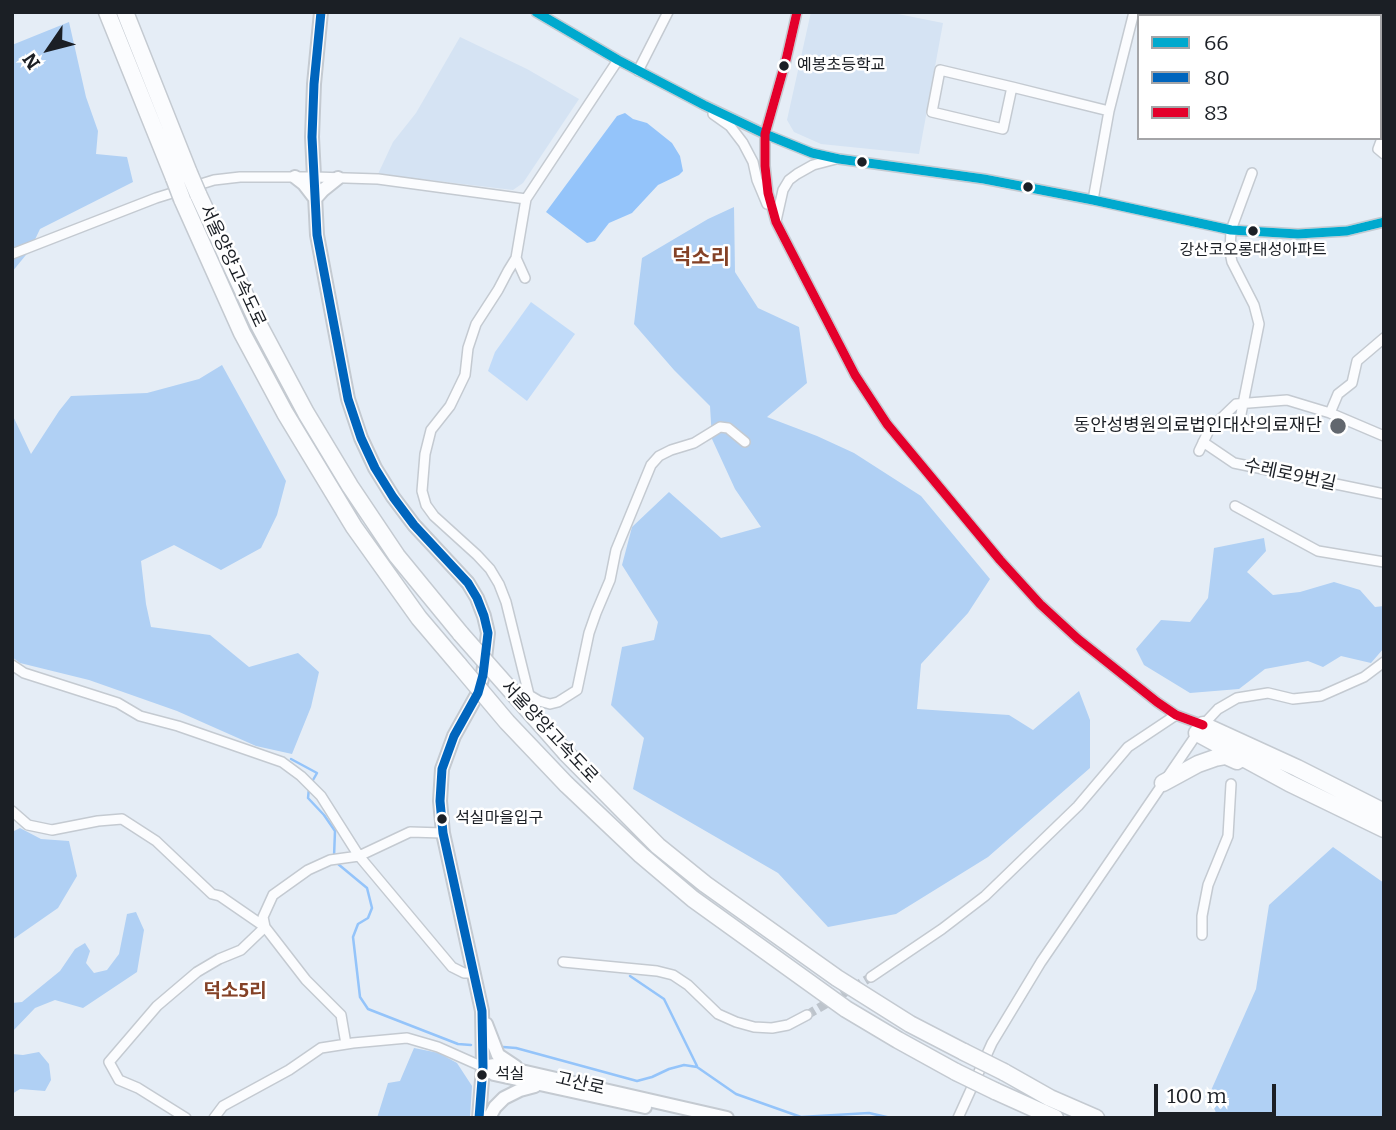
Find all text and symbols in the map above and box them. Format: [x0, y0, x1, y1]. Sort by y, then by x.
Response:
north arrow [14, 14, 84, 84]
legend [1137, 14, 1382, 140]
text: 66 [1204, 30, 1229, 56]
text: N [18, 49, 45, 74]
place label: 예봉초등학교 [797, 56, 885, 76]
marker: 예봉초등학교 [777, 59, 791, 73]
text: 80 [1204, 65, 1230, 91]
text: 83 [1204, 100, 1228, 126]
unlabelled marker [855, 155, 869, 169]
unlabelled marker [1021, 180, 1035, 194]
street label: 서울양양고속도로 [194, 201, 270, 331]
marker: 강산코오롱대성아파트 [1246, 224, 1260, 238]
place label: 강산코오롱대성아파트 [1179, 241, 1327, 261]
district label: 덕소리 [672, 245, 730, 271]
place label: 동안성병원의료법인대산의료재단 [1074, 415, 1322, 437]
marker: 동안성병원의료법인대산의료재단 [1328, 416, 1348, 436]
street label: 수레로9번길 [1242, 455, 1338, 495]
street label: 서울양양고속도로 [496, 676, 602, 788]
place label: 석실마을입구 [455, 809, 543, 829]
marker: 석실마을입구 [435, 812, 449, 826]
district label: 덕소5리 [204, 981, 266, 1003]
place label: 석실 [495, 1065, 524, 1085]
marker: 석실 [475, 1068, 489, 1082]
street label: 고산로 [553, 1068, 607, 1100]
scale bar [1158, 1070, 1280, 1114]
text: 100 m [1167, 1083, 1227, 1109]

